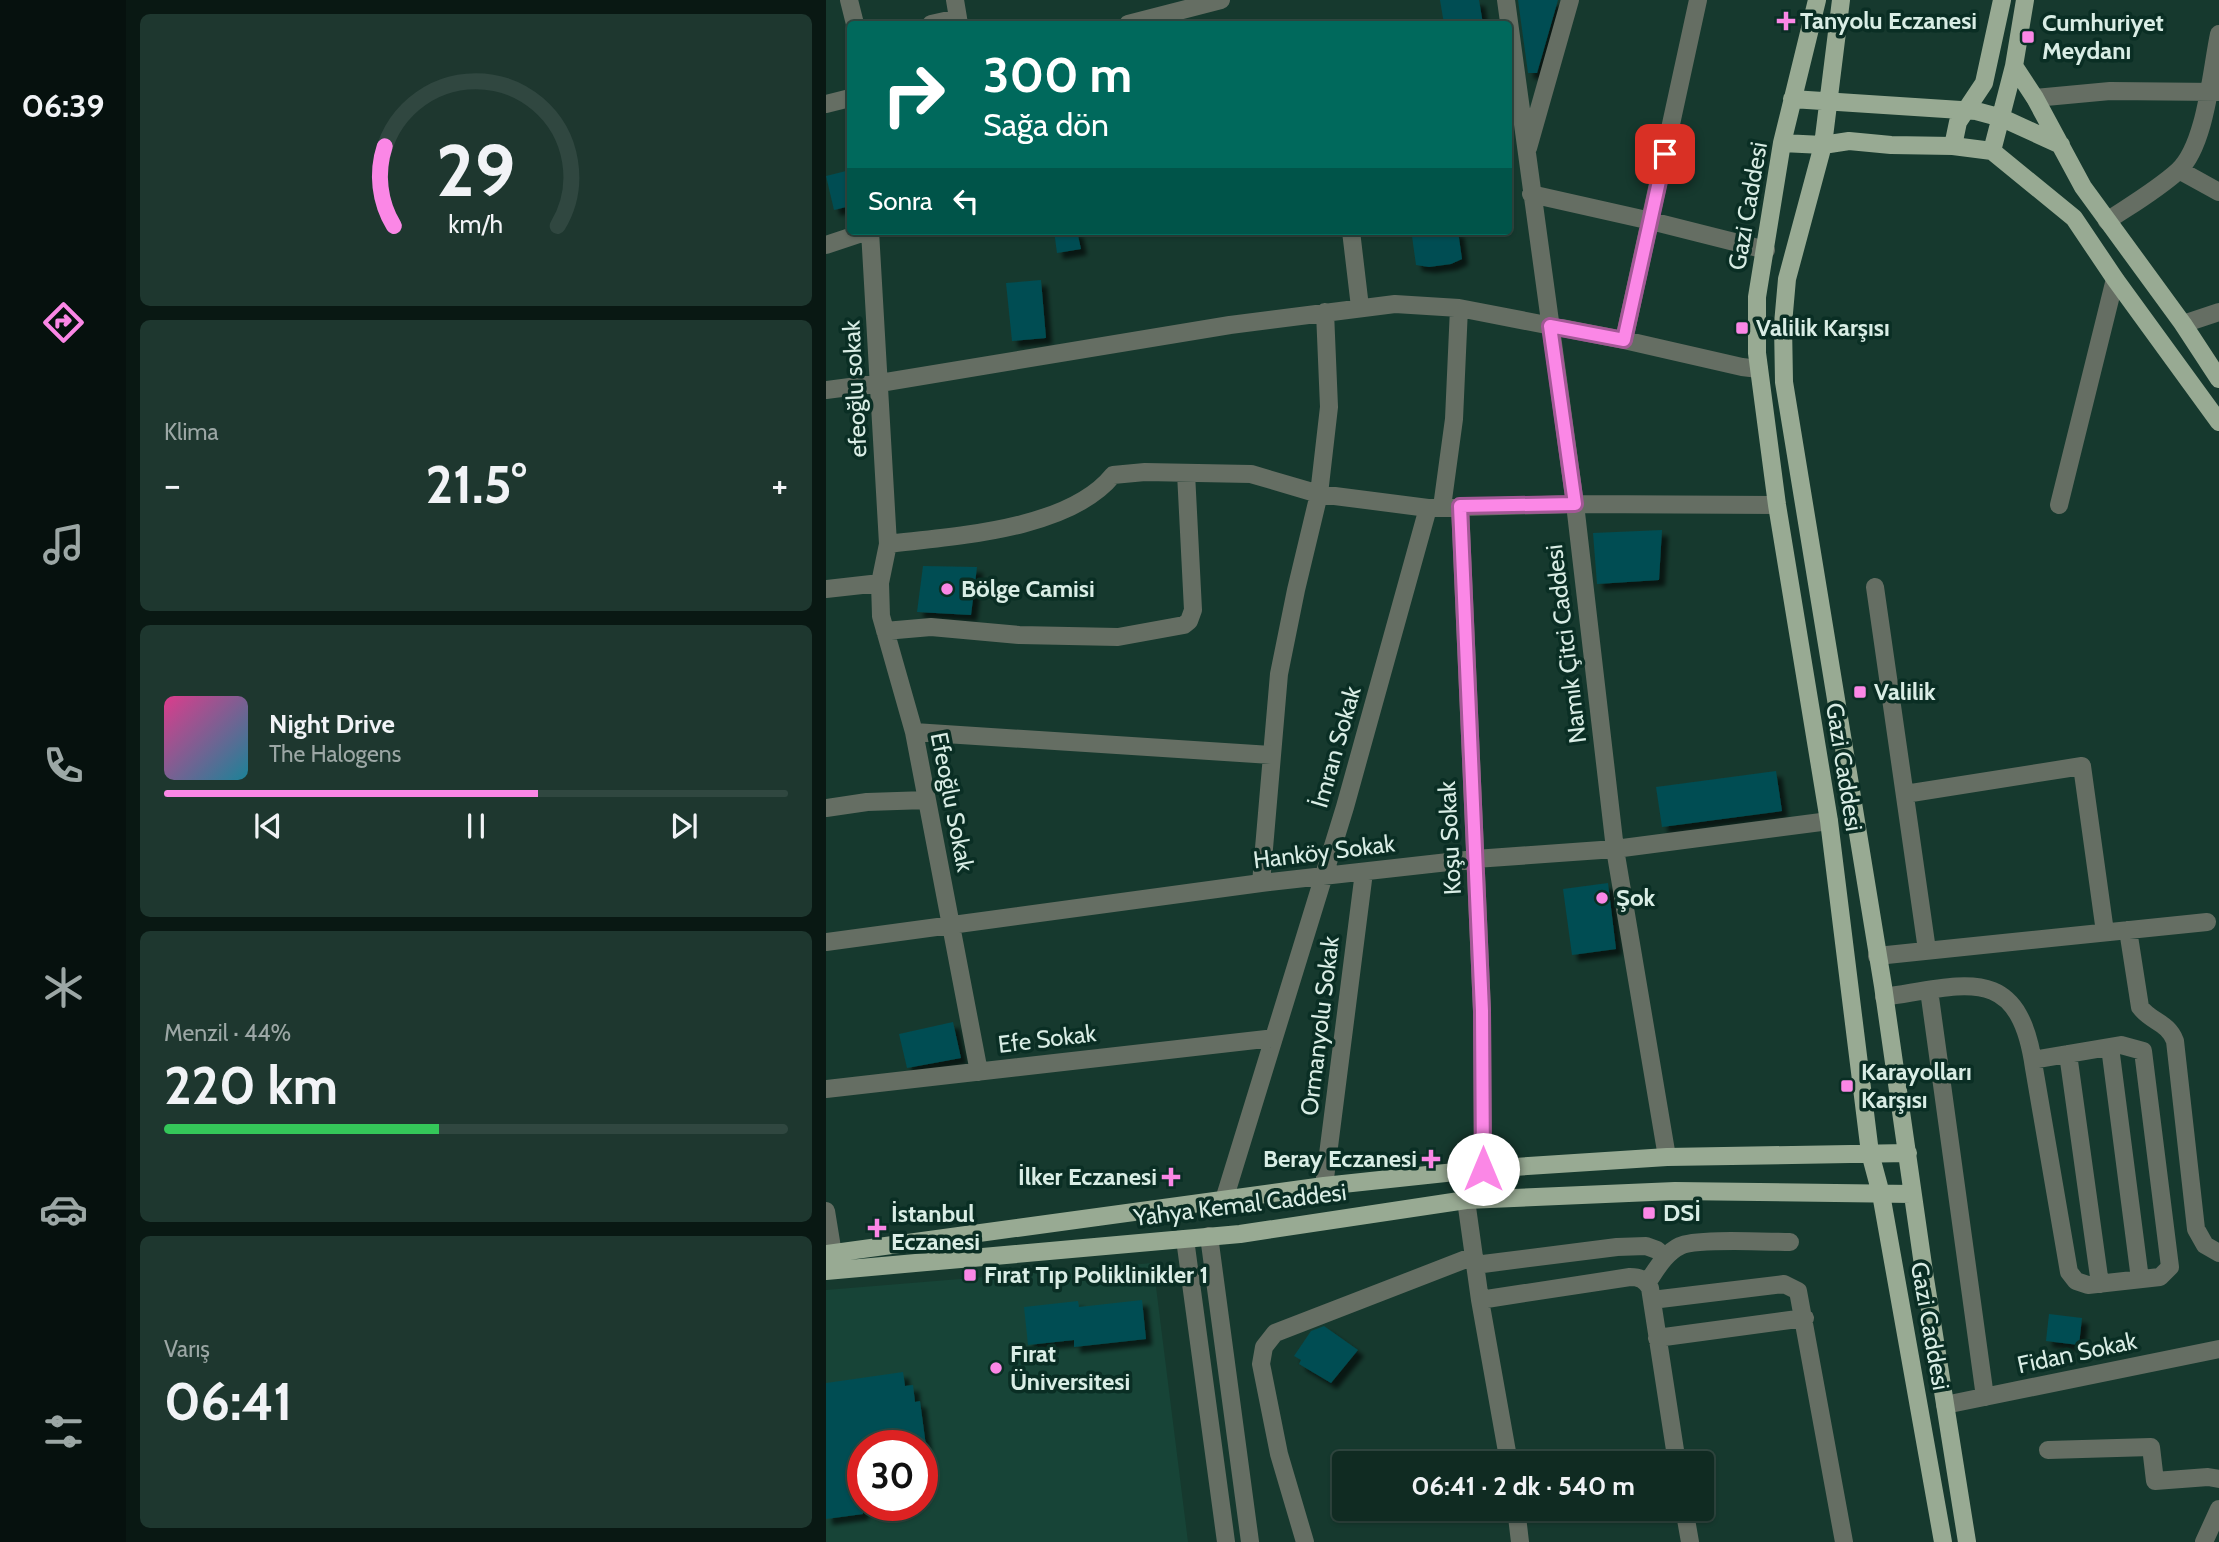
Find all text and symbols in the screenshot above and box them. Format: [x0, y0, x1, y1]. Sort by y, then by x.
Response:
place label: Tanyolu Eczanesi [1800, 6, 1977, 35]
place label: Cumhuriyet Meydanı [2042, 8, 2164, 65]
marker: Tanyolu Eczanesi [1778, 13, 1794, 29]
marker: Cumhuriyet Meydanı [2020, 29, 2036, 45]
text: 300 m [983, 45, 1132, 104]
icon: right [868, 49, 959, 140]
text: 06:39 [22, 86, 104, 125]
text: Sağa dön [983, 105, 1109, 144]
pin [1635, 124, 1695, 184]
text: 29 [436, 126, 516, 214]
icon: arrive [1646, 135, 1684, 173]
street label: Gazi Caddesi [1722, 140, 1773, 272]
icon: left [947, 182, 985, 220]
text: Sonra [868, 185, 933, 217]
text: km/h [449, 209, 503, 239]
icon: directions [39, 298, 88, 347]
place label: Valilik Karşısı [1756, 313, 1890, 342]
street label: efeoğlu sokak [836, 320, 873, 458]
marker: Valilik Karşısı [1734, 320, 1750, 336]
text: Klima [164, 418, 219, 446]
text: 21.5° [425, 453, 527, 516]
text: − [164, 461, 181, 508]
text: + [771, 461, 788, 508]
icon: music [39, 520, 88, 569]
street label: Namık Çitci Caddesi [1539, 543, 1592, 745]
place label: Bölge Camisi [961, 574, 1095, 603]
marker: Bölge Camisi [939, 581, 955, 597]
place label: Valilik [1874, 677, 1936, 706]
street label: İmran Sokak [1304, 683, 1367, 811]
marker: Valilik [1852, 684, 1868, 700]
street label: Gazi Caddesi [1820, 701, 1869, 833]
text: Night Drive [269, 708, 395, 740]
street label: Efeoğlu Sokak [925, 729, 980, 875]
text: The Halogens [269, 740, 401, 768]
icon: phone [39, 741, 88, 790]
street label: Koşu Sokak [1432, 780, 1467, 896]
icon: previous [249, 807, 287, 845]
icon: pause [457, 807, 495, 845]
icon: next [665, 807, 703, 845]
street label: Hanköy Sokak [1251, 828, 1397, 875]
place label: Şok [1616, 883, 1656, 912]
marker: Şok [1594, 890, 1610, 906]
street label: Ormanyolu Sokak [1294, 934, 1345, 1117]
icon: climate [39, 963, 88, 1012]
street label: Efe Sokak [996, 1018, 1098, 1059]
text: Menzil · 44% [164, 1019, 291, 1047]
text: 220 km [164, 1054, 338, 1117]
place label: Karayolları Karşısı [1861, 1057, 1972, 1114]
marker: Karayolları Karşısı [1839, 1078, 1855, 1094]
position arrow [1446, 1132, 1520, 1206]
place label: Beray Eczanesi [1263, 1144, 1417, 1173]
marker: Beray Eczanesi [1423, 1151, 1439, 1167]
place label: İlker Eczanesi [1018, 1162, 1157, 1191]
marker: İlker Eczanesi [1163, 1169, 1179, 1185]
street label: Yahya Kemal Caddesi [1131, 1177, 1348, 1232]
icon: car [39, 1185, 88, 1234]
place label: DSİ [1663, 1198, 1701, 1227]
place label: İstanbul Eczanesi [891, 1199, 980, 1256]
marker: DSİ [1641, 1205, 1657, 1221]
marker: İstanbul Eczanesi [869, 1220, 885, 1236]
place label: Fırat Tıp Poliklinikler 1 [984, 1260, 1208, 1289]
street label: Gazi Caddesi [1905, 1260, 1956, 1392]
marker: Fırat Tıp Poliklinikler 1 [962, 1267, 978, 1283]
street label: Fidan Sokak [2014, 1326, 2140, 1379]
text: Varış [164, 1335, 210, 1363]
place label: Fırat Üniversitesi [1010, 1339, 1130, 1396]
marker: Fırat Üniversitesi [988, 1360, 1004, 1376]
text: 06:41 [164, 1370, 293, 1433]
icon: filters [39, 1407, 88, 1456]
speed limit sign: 30 [847, 1430, 938, 1521]
text: 06:41 · 2 dk · 540 m [1411, 1470, 1635, 1502]

